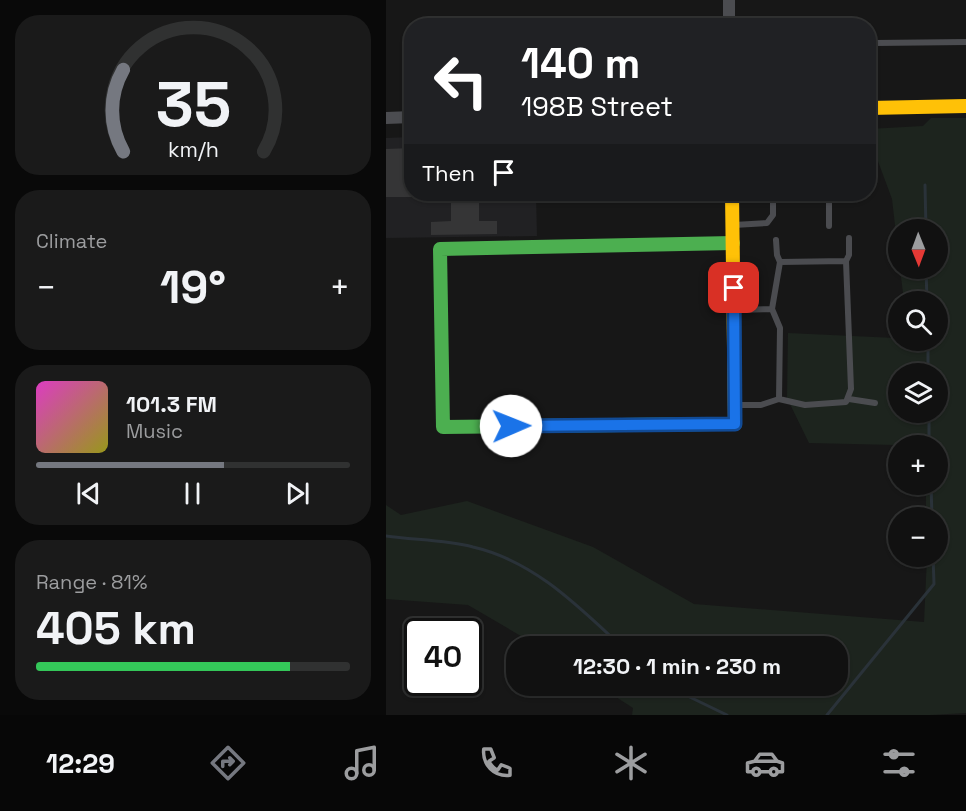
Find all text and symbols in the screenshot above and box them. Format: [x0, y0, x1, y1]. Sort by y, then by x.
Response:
text: 140 m [521, 37, 640, 90]
icon: left [422, 42, 500, 120]
text: 35 [155, 65, 231, 144]
text: 198B Street [521, 89, 673, 124]
text: km/h [167, 136, 219, 163]
icon: arrive [487, 156, 520, 189]
text: Then [422, 159, 475, 187]
north arrow [888, 219, 948, 279]
map controls [888, 219, 948, 567]
text: Climate [36, 228, 107, 254]
text: 19° [160, 259, 226, 316]
pin [708, 262, 759, 313]
text: − [36, 267, 56, 309]
text: + [330, 267, 350, 309]
icon: arrive [717, 271, 750, 304]
button: search [888, 291, 948, 351]
button: layers [888, 363, 948, 423]
text: 101.3 FM [126, 390, 217, 418]
position arrow [479, 394, 543, 458]
text: Music [126, 418, 183, 444]
button: + [888, 435, 948, 495]
icon: previous [72, 477, 105, 510]
icon: pause [176, 477, 209, 510]
icon: next [281, 477, 314, 510]
button: − [888, 507, 948, 567]
text: Range · 81% [36, 569, 147, 595]
text: 405 km [36, 600, 196, 657]
speed limit sign: 40 [404, 618, 482, 696]
text: 12:30 · 1 min · 230 m [573, 652, 781, 680]
icon: directions [207, 742, 249, 784]
icon: music [341, 742, 383, 784]
icon: phone [475, 742, 517, 784]
icon: climate [610, 742, 652, 784]
icon: car [744, 742, 786, 784]
icon: filters [878, 742, 920, 784]
text: 12:29 [46, 746, 115, 781]

